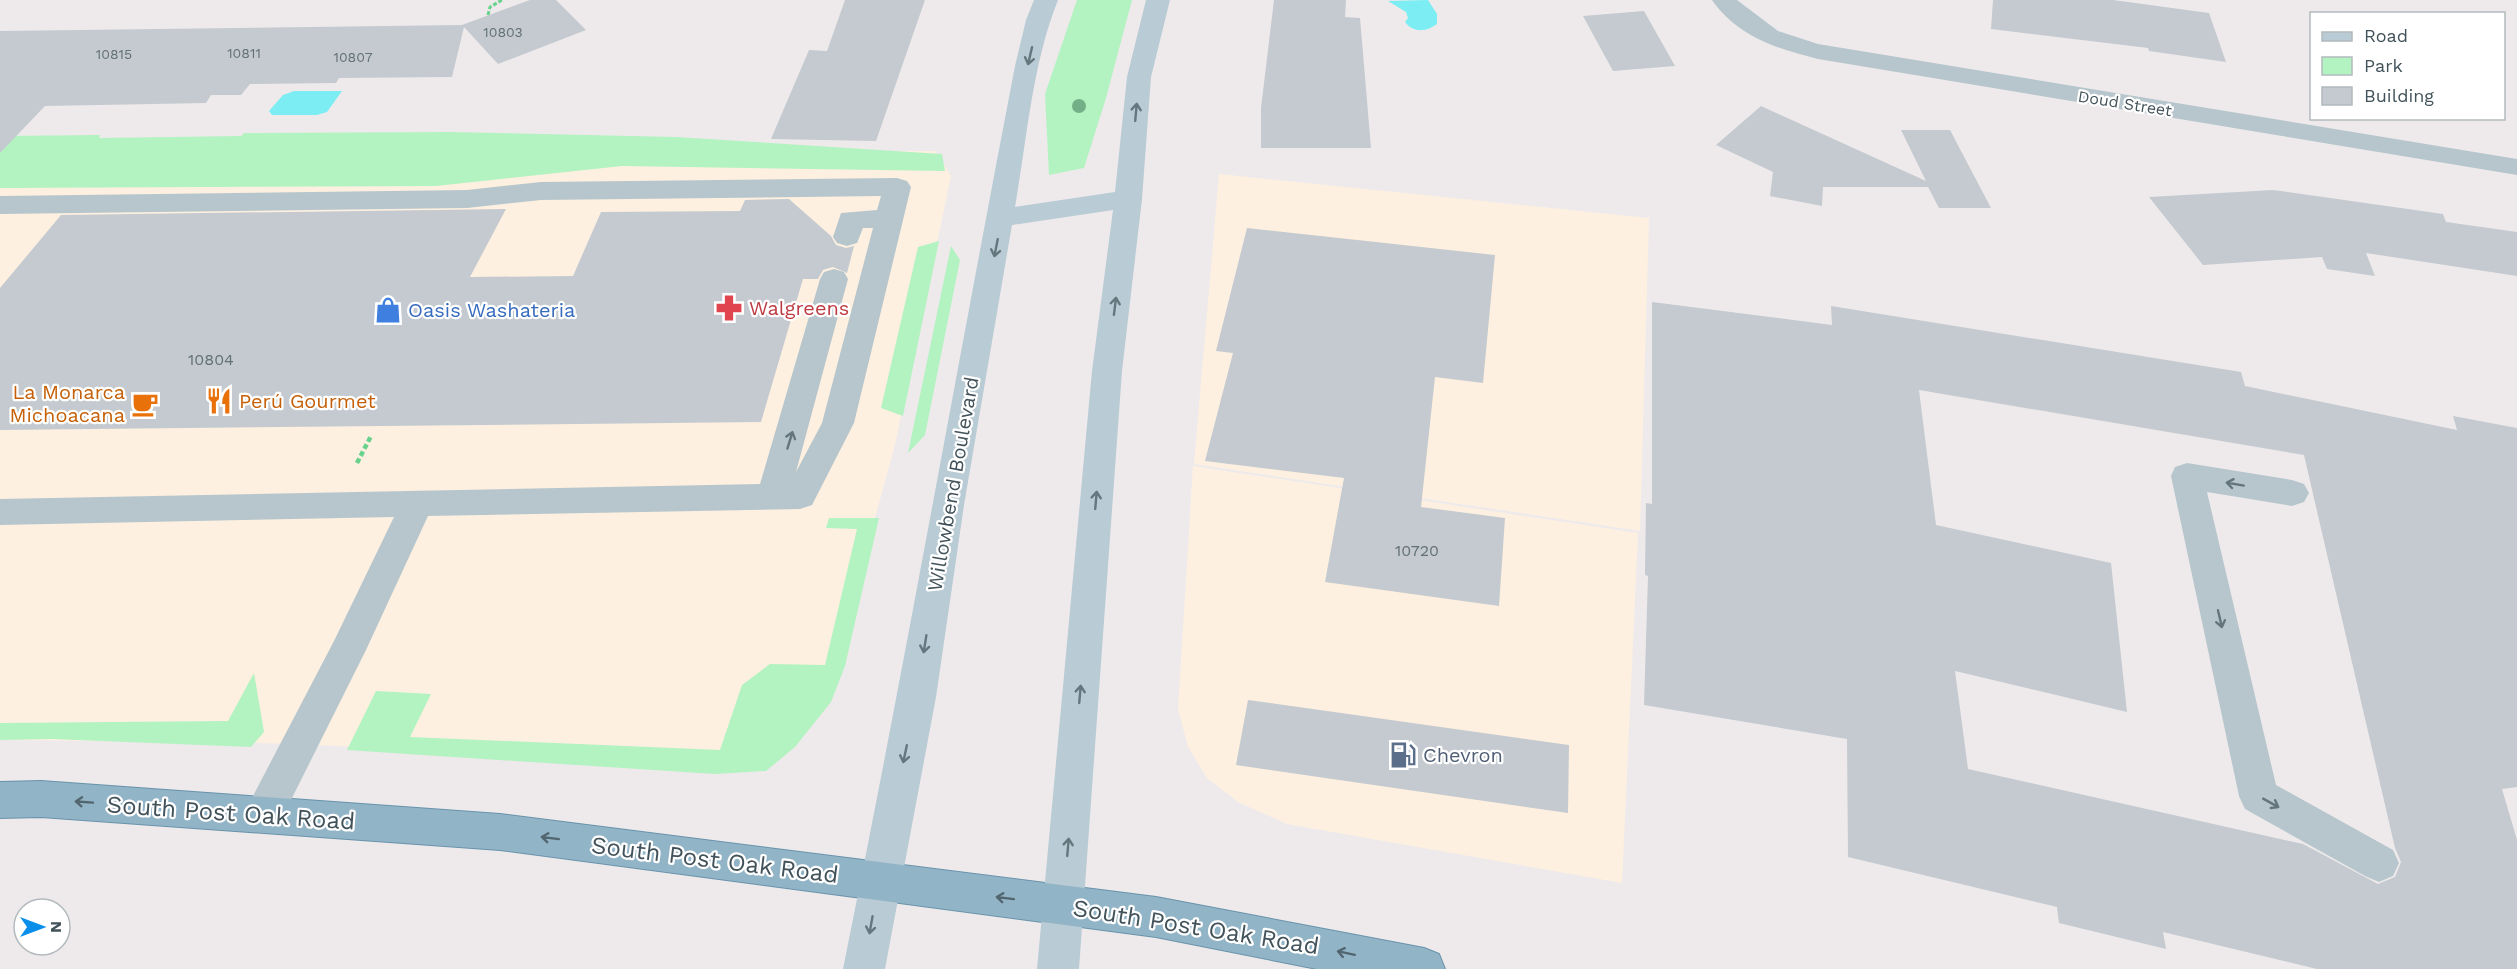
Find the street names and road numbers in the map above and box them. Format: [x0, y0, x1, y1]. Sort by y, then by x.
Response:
street label: Doud Street [2077, 87, 2173, 120]
street label: Willowbend Boulevard [922, 375, 984, 593]
street label: South Post Oak Road [106, 790, 356, 836]
street label: South Post Oak Road [590, 831, 840, 889]
street label: South Post Oak Road [1071, 894, 1321, 960]

